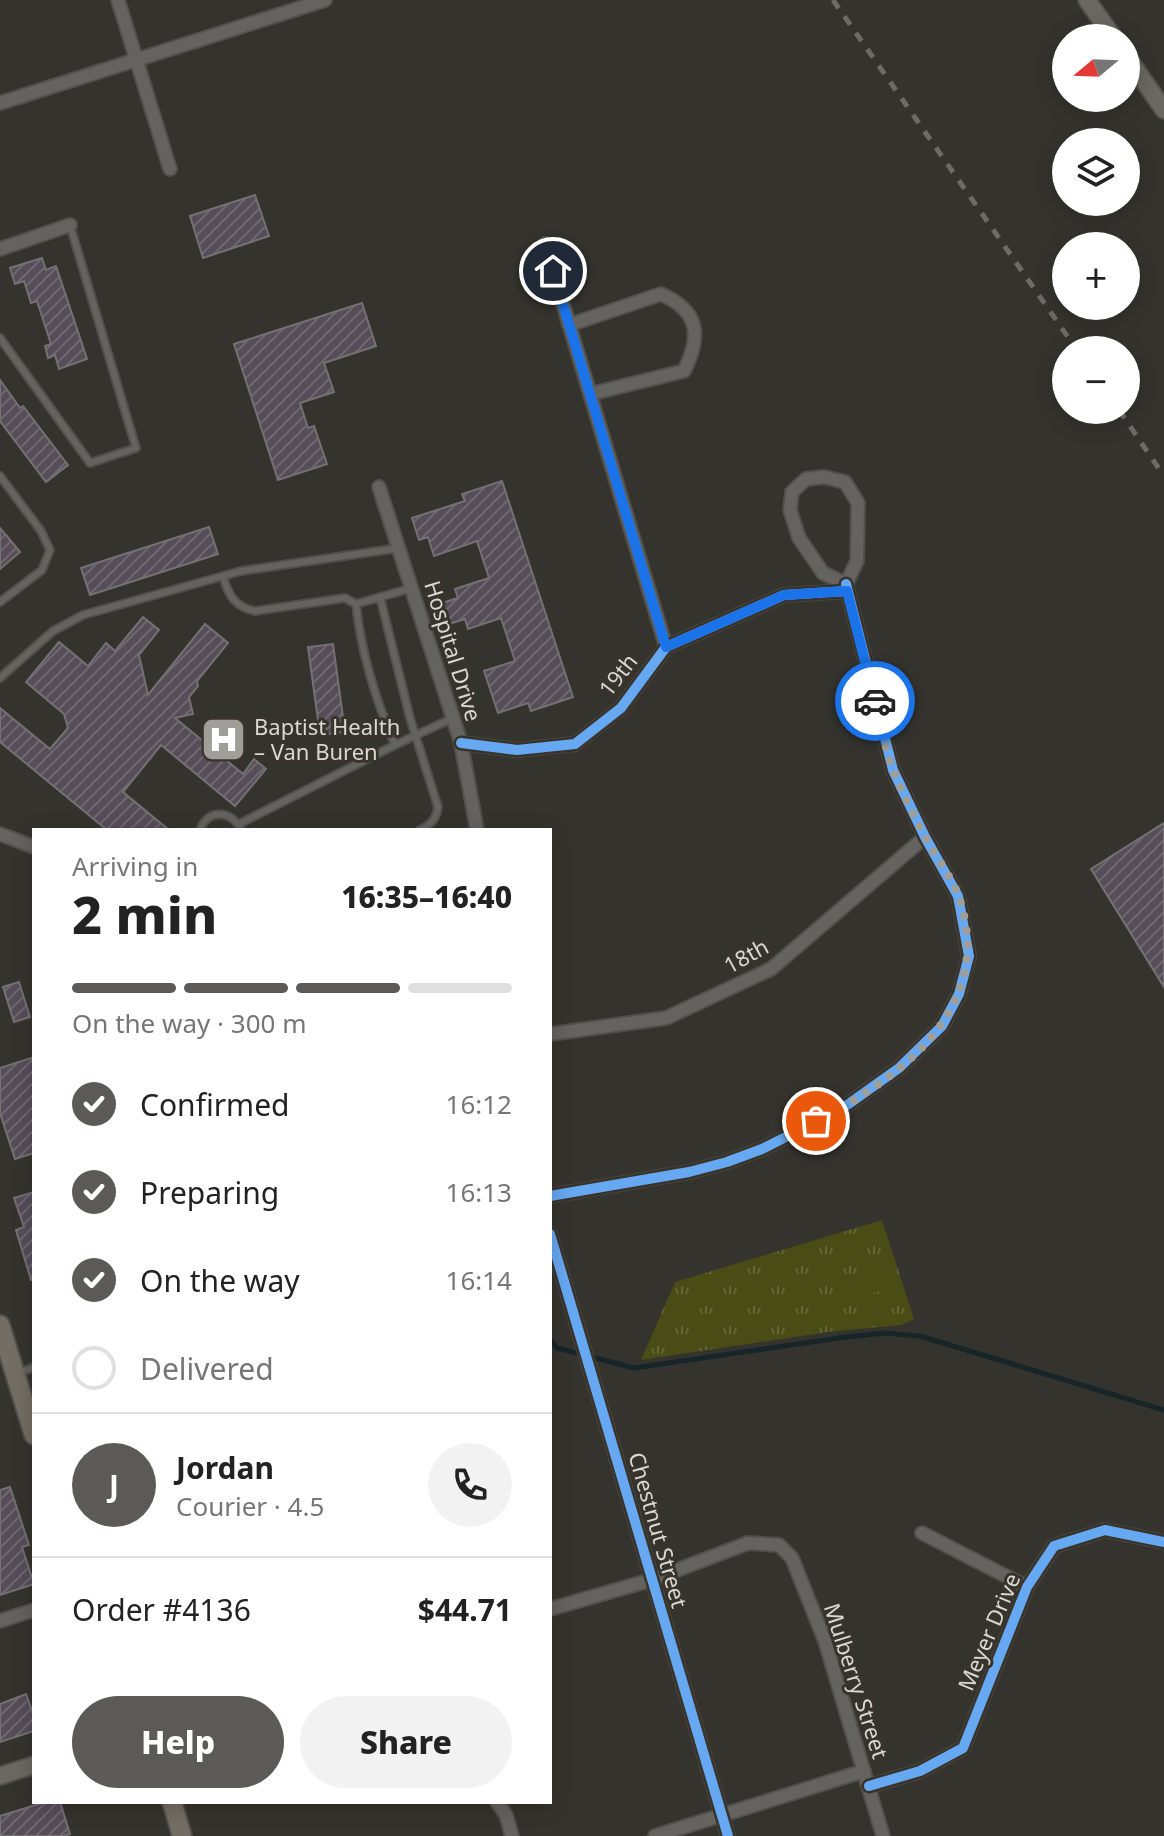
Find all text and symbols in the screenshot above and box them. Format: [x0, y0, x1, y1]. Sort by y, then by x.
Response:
north arrow [1052, 24, 1140, 112]
map controls [1052, 24, 1140, 424]
button: layers [1052, 128, 1140, 216]
button: + [1052, 232, 1140, 320]
pin [519, 237, 587, 305]
icon: home [531, 249, 575, 293]
button: − [1052, 336, 1140, 424]
street label: Hospital Drive [418, 577, 490, 725]
street label: 19th [591, 647, 643, 702]
courier [835, 661, 915, 741]
icon: car [853, 679, 897, 723]
place label: Baptist Health – Van Buren [254, 711, 400, 766]
hospital icon: Baptist Health – Van Buren [199, 716, 247, 764]
text: Arriving in [72, 848, 198, 884]
text: 16:35–16:40 [341, 876, 512, 917]
text: 2 min [72, 878, 217, 949]
street label: 18th [718, 931, 773, 980]
text: On the way · 300 m [72, 1005, 306, 1041]
icon: check [72, 1082, 116, 1126]
text: Confirmed [140, 1084, 290, 1125]
text: 16:12 [446, 1086, 512, 1122]
pin [782, 1087, 850, 1155]
icon: bag [794, 1099, 838, 1143]
icon: check [72, 1170, 116, 1214]
text: Preparing [140, 1172, 279, 1213]
text: 16:13 [446, 1174, 512, 1210]
icon: check [72, 1258, 116, 1302]
text: On the way [140, 1260, 300, 1301]
text: 16:14 [446, 1262, 512, 1298]
text: Delivered [140, 1348, 274, 1389]
button: phone [428, 1443, 512, 1527]
text: Jordan [176, 1447, 274, 1488]
street label: Chestnut Street [622, 1448, 696, 1611]
text: J [109, 1465, 119, 1506]
text: Courier · 4.5 [176, 1488, 324, 1524]
street label: Meyer Drive [950, 1568, 1026, 1695]
text: Order #4136 [72, 1589, 251, 1630]
text: $44.71 [418, 1589, 512, 1630]
street label: Mulberry Street [818, 1599, 896, 1762]
button: Help [72, 1696, 284, 1788]
button: Share [300, 1696, 512, 1788]

